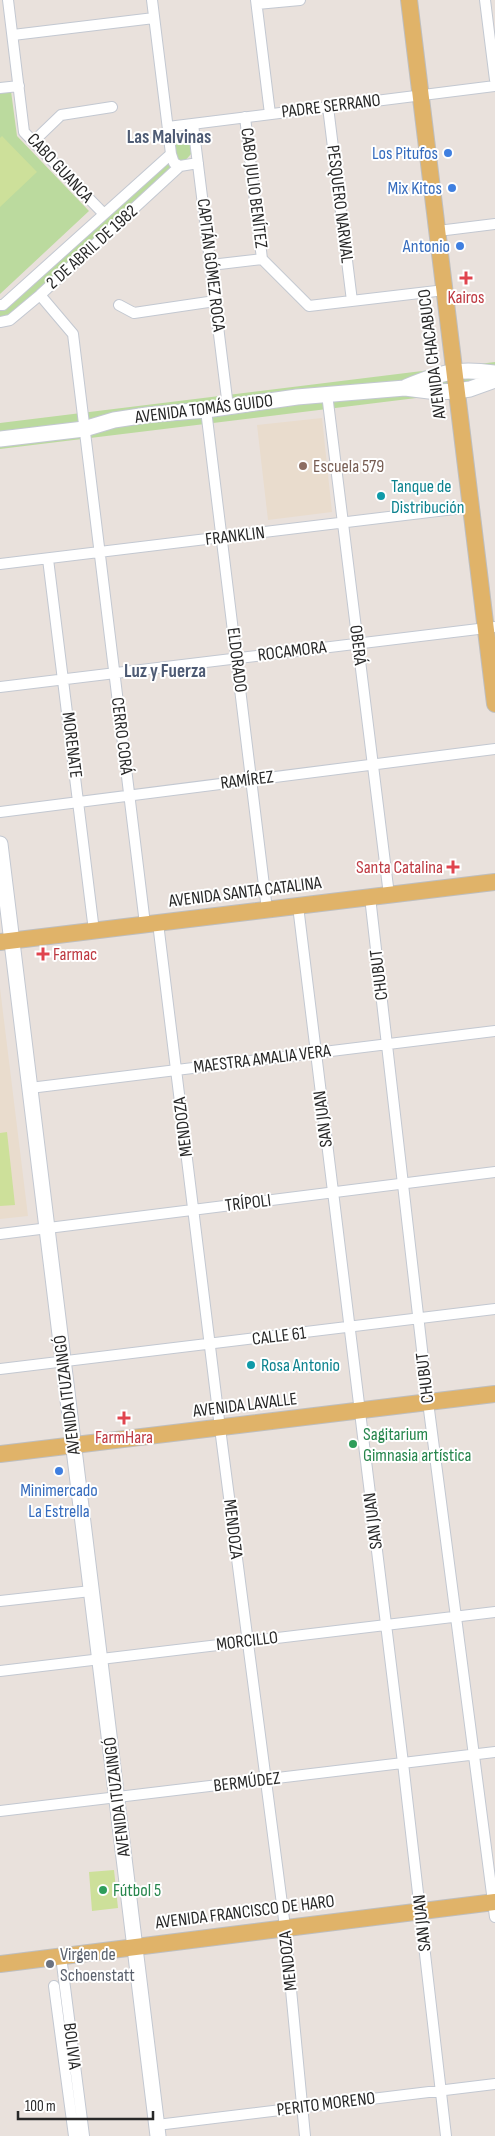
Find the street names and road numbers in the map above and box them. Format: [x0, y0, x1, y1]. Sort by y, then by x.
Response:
street label: PADRE SERRANO [280, 90, 382, 122]
street label: CABO JULIO BENÍTEZ [236, 127, 272, 250]
street label: CABO GUANCA [23, 129, 98, 207]
street label: PESQUERO NARWAL [322, 144, 358, 264]
street label: CAPITÁN GÓMEZ ROCA [192, 197, 230, 333]
street label: 2 DE ABRIL DE 1982 [42, 201, 142, 293]
street label: AVENIDA CHACABUCO [414, 288, 451, 421]
street label: AVENIDA TOMÁS GUIDO [133, 390, 274, 428]
street label: FRANKLIN [204, 522, 266, 550]
street label: OBERÁ [345, 624, 371, 667]
street label: ELDORADO [223, 626, 251, 694]
street label: ROCAMORA [256, 636, 328, 666]
street label: CERRO CORÁ [107, 696, 137, 776]
street label: MORENATE [58, 711, 86, 779]
street label: RAMÍREZ [219, 766, 275, 794]
street label: AVENIDA SANTA CATALINA [167, 872, 323, 912]
street label: CHUBUT [365, 948, 393, 1002]
street label: MAESTRA AMALIA VERA [192, 1040, 332, 1078]
street label: SAN JUAN [309, 1090, 337, 1148]
street label: MENDOZA [169, 1096, 197, 1158]
street label: TRÍPOLI [224, 1190, 272, 1216]
street label: CALLE 61 [251, 1322, 308, 1350]
street label: AVENIDA ITUZAINGÓ [49, 1334, 85, 1457]
street label: CHUBUT [411, 1351, 439, 1405]
street label: AVENIDA LAVALLE [191, 1388, 298, 1422]
street label: SAN JUAN [359, 1492, 387, 1550]
street label: MENDOZA [219, 1498, 247, 1560]
street label: MORCILLO [215, 1627, 279, 1655]
street label: AVENIDA ITUZAINGÓ [99, 1736, 135, 1859]
street label: BERMÚDEZ [212, 1767, 282, 1797]
street label: AVENIDA FRANCISCO DE HARO [153, 1891, 336, 1934]
street label: SAN JUAN [409, 1894, 435, 1952]
street label: MENDOZA [274, 1930, 302, 1992]
street label: BOLIVIA [59, 2022, 85, 2071]
street label: PERITO MORENO [276, 2088, 376, 2120]

